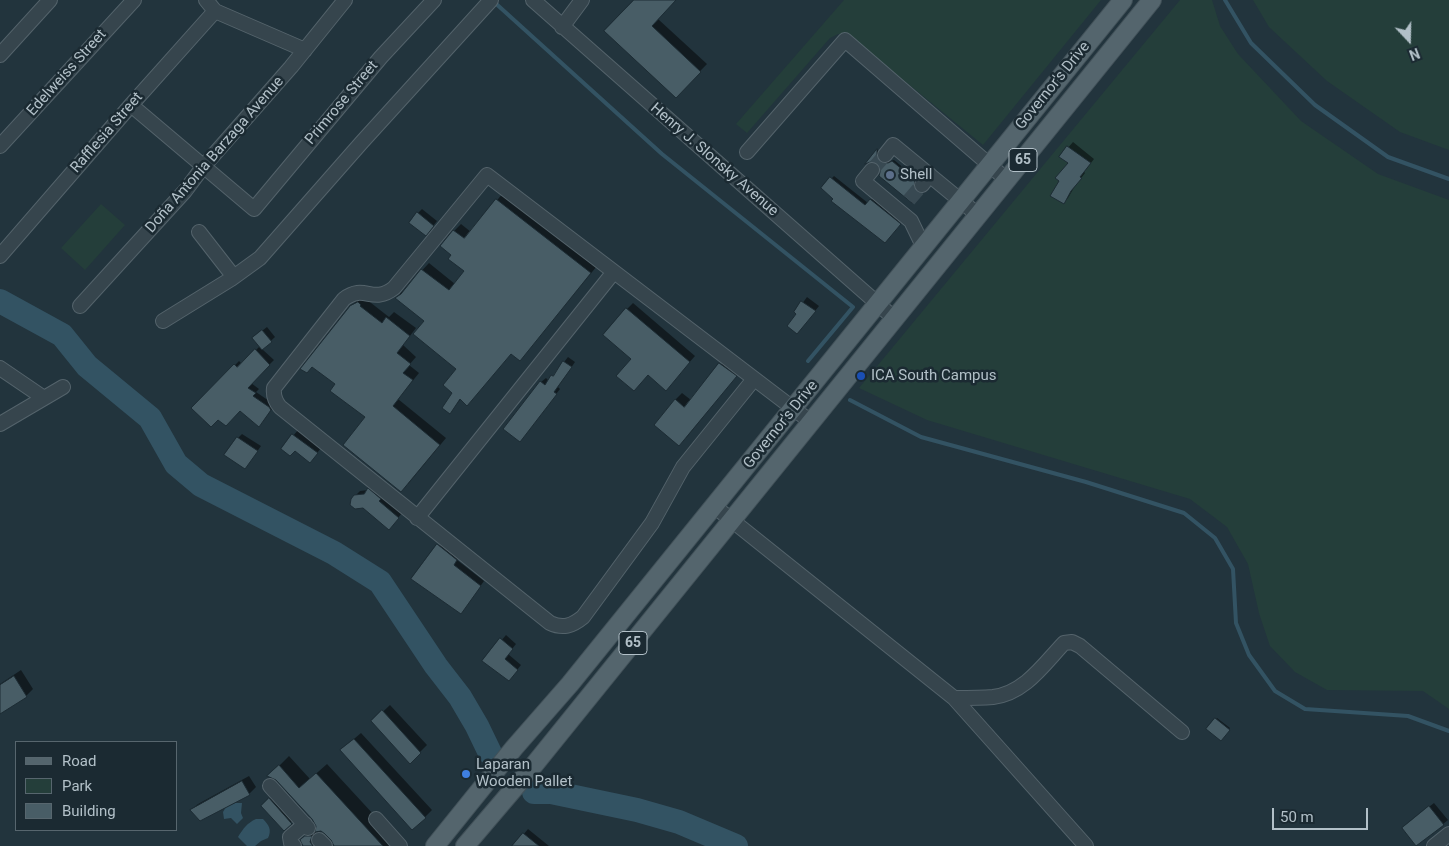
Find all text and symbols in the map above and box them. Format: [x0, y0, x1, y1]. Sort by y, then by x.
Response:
north arrow [1384, 15, 1434, 65]
street label: Edelweiss Street [23, 26, 111, 120]
street label: Governor's Drive [1012, 38, 1094, 134]
text: N [1407, 45, 1422, 63]
street label: Primrose Street [302, 57, 382, 149]
street label: Doña Antonia Barzaga Avenue [142, 73, 288, 237]
street label: Rafflesia Street [67, 89, 147, 177]
street label: Henry J. Slonsky Avenue [646, 100, 782, 220]
road number: 65 [1009, 148, 1037, 172]
place label: Shell [900, 166, 932, 184]
marker: Shell [884, 169, 896, 181]
place label: ICA South Campus [871, 367, 996, 385]
marker: ICA South Campus [855, 370, 867, 382]
street label: Governor's Drive [740, 377, 822, 473]
road number: 65 [619, 632, 647, 654]
legend [15, 741, 178, 831]
text: Road [62, 752, 96, 770]
place label: Laparan Wooden Pallet [476, 756, 572, 791]
marker: Laparan Wooden Pallet [460, 768, 472, 780]
text: Park [62, 777, 92, 795]
scale bar [1274, 798, 1370, 830]
text: Building [62, 802, 116, 820]
text: 50 m [1280, 808, 1314, 826]

